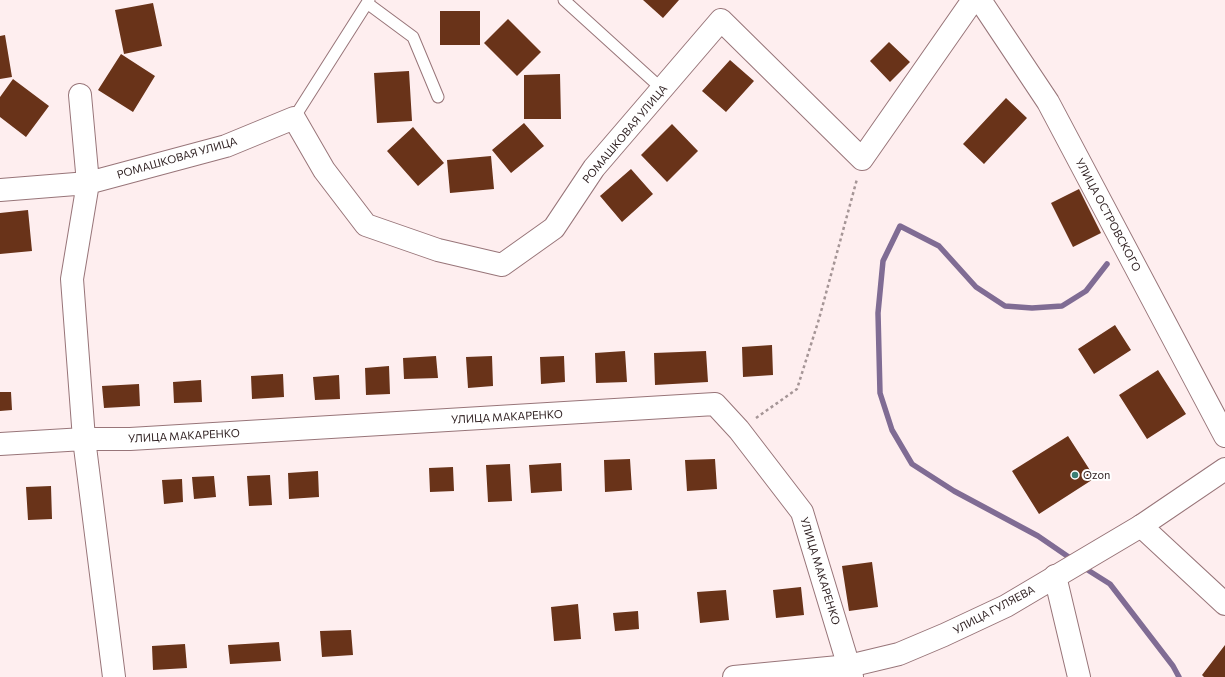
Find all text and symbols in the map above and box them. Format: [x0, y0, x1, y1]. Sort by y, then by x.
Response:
street label: РОМАШКОВАЯ УЛИЦА [580, 82, 670, 186]
street label: РОМАШКОВАЯ УЛИЦА [115, 135, 239, 181]
street label: УЛИЦА ОСТРОВСКОГО [1073, 156, 1143, 274]
street label: УЛИЦА МАКАРЕНКО [451, 407, 563, 427]
street label: УЛИЦА МАКАРЕНКО [128, 426, 240, 446]
place label: Ozon [1083, 468, 1110, 482]
marker: Ozon [1070, 470, 1080, 480]
street label: УЛИЦА МАКАРЕНКО [797, 516, 843, 626]
street label: УЛИЦА ГУЛЯЕВА [951, 583, 1037, 637]

